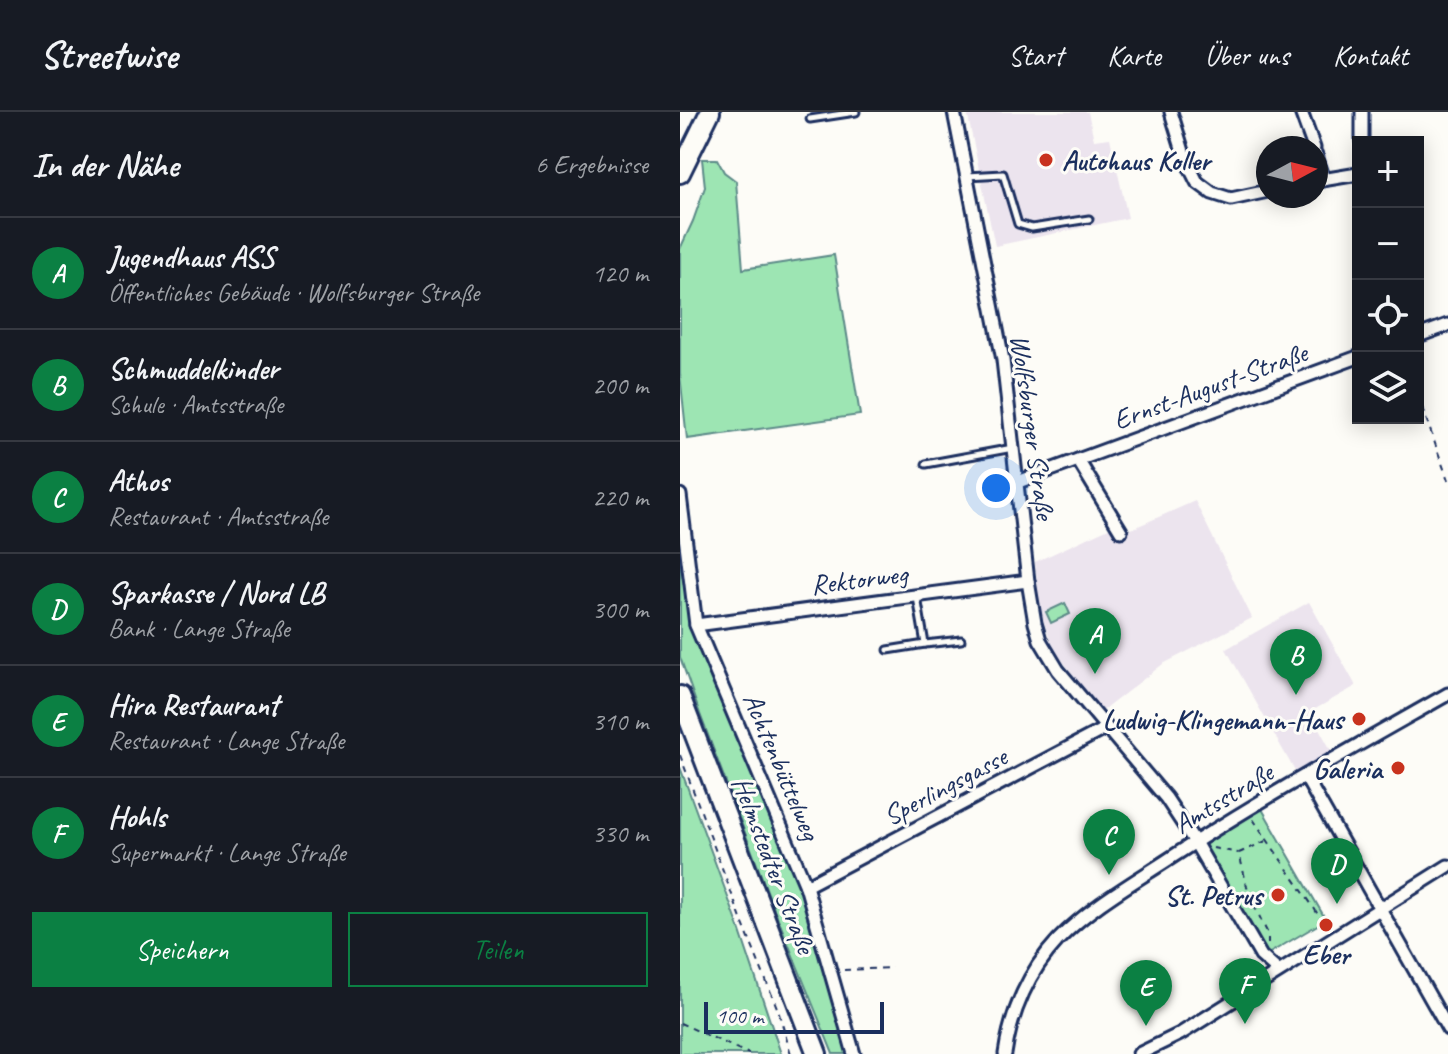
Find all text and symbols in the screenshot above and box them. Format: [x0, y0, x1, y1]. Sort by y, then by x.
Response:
text: Streetwise [40, 32, 177, 79]
text: Start [1008, 38, 1063, 73]
text: Karte [1107, 38, 1161, 73]
text: Über uns [1205, 38, 1289, 73]
text: Kontakt [1333, 38, 1408, 73]
north arrow [1256, 136, 1328, 208]
map controls [1352, 136, 1424, 424]
button: + [1352, 136, 1424, 208]
text: In der Nähe [32, 143, 178, 186]
place label: Autohaus Koller [1062, 143, 1213, 178]
text: 6 Ergebnisse [535, 148, 648, 181]
marker: Autohaus Koller [1037, 151, 1055, 169]
button: − [1352, 208, 1424, 280]
text: Jugendhaus ASS [108, 238, 274, 276]
text: A [51, 257, 65, 290]
text: 120 m [592, 257, 648, 290]
text: Öffentliches Gebäude · Wolfsburger Straße [108, 276, 479, 309]
button: locate [1352, 280, 1424, 352]
street label: Wolfsburger Straße [1003, 332, 1064, 524]
street label: Ernst-August-Straße [1108, 334, 1314, 437]
text: Schmuddelkinder [108, 350, 278, 388]
button: layers [1352, 352, 1424, 424]
text: B [51, 369, 65, 402]
text: 200 m [592, 369, 648, 402]
text: Schule · Amtsstraße [108, 388, 283, 421]
text: Athos [108, 462, 169, 500]
your location [976, 468, 1016, 508]
text: C [52, 481, 64, 514]
text: 220 m [592, 481, 648, 514]
text: Restaurant · Amtsstraße [108, 500, 328, 533]
street label: Rektorweg [809, 555, 911, 602]
text: Sparkasse / Nord LB [108, 574, 324, 612]
text: D [50, 593, 66, 626]
text: 300 m [592, 593, 648, 626]
pin: A [1069, 608, 1121, 674]
text: Bank · Lange Straße [108, 612, 290, 645]
pin: B [1270, 629, 1322, 695]
text: Hira Restaurant [108, 686, 279, 724]
street label: Achtenbüttelweg [735, 687, 829, 847]
place label: Ludwig-Klingemann-Haus [1103, 702, 1346, 737]
text: E [51, 705, 65, 738]
text: 310 m [592, 705, 648, 738]
marker: Ludwig-Klingemann-Haus [1350, 710, 1368, 728]
text: Restaurant · Lange Straße [108, 724, 344, 757]
street label: Sperlingsgasse [877, 738, 1015, 833]
place label: Galeria [1313, 751, 1385, 786]
street label: Amtsstraße [1167, 754, 1281, 841]
marker: Galeria [1389, 759, 1407, 777]
street label: Helmstedter Straße [724, 772, 824, 960]
text: Hohls [108, 798, 166, 836]
pin: C [1083, 809, 1135, 875]
text: F [52, 817, 64, 850]
text: 330 m [592, 817, 648, 850]
text: Supermarkt · Lange Straße [108, 836, 346, 869]
pin: D [1311, 838, 1363, 904]
place label: St. Petrus [1165, 878, 1265, 913]
marker: St. Petrus [1269, 886, 1287, 904]
button: Speichern [32, 912, 332, 987]
button: Teilen [348, 912, 648, 987]
marker: Eber [1317, 916, 1335, 934]
place label: Eber [1303, 937, 1352, 972]
pin: F [1219, 958, 1271, 1024]
pin: E [1120, 960, 1172, 1026]
scale bar [704, 998, 884, 1034]
text: 100 m [716, 1002, 763, 1030]

